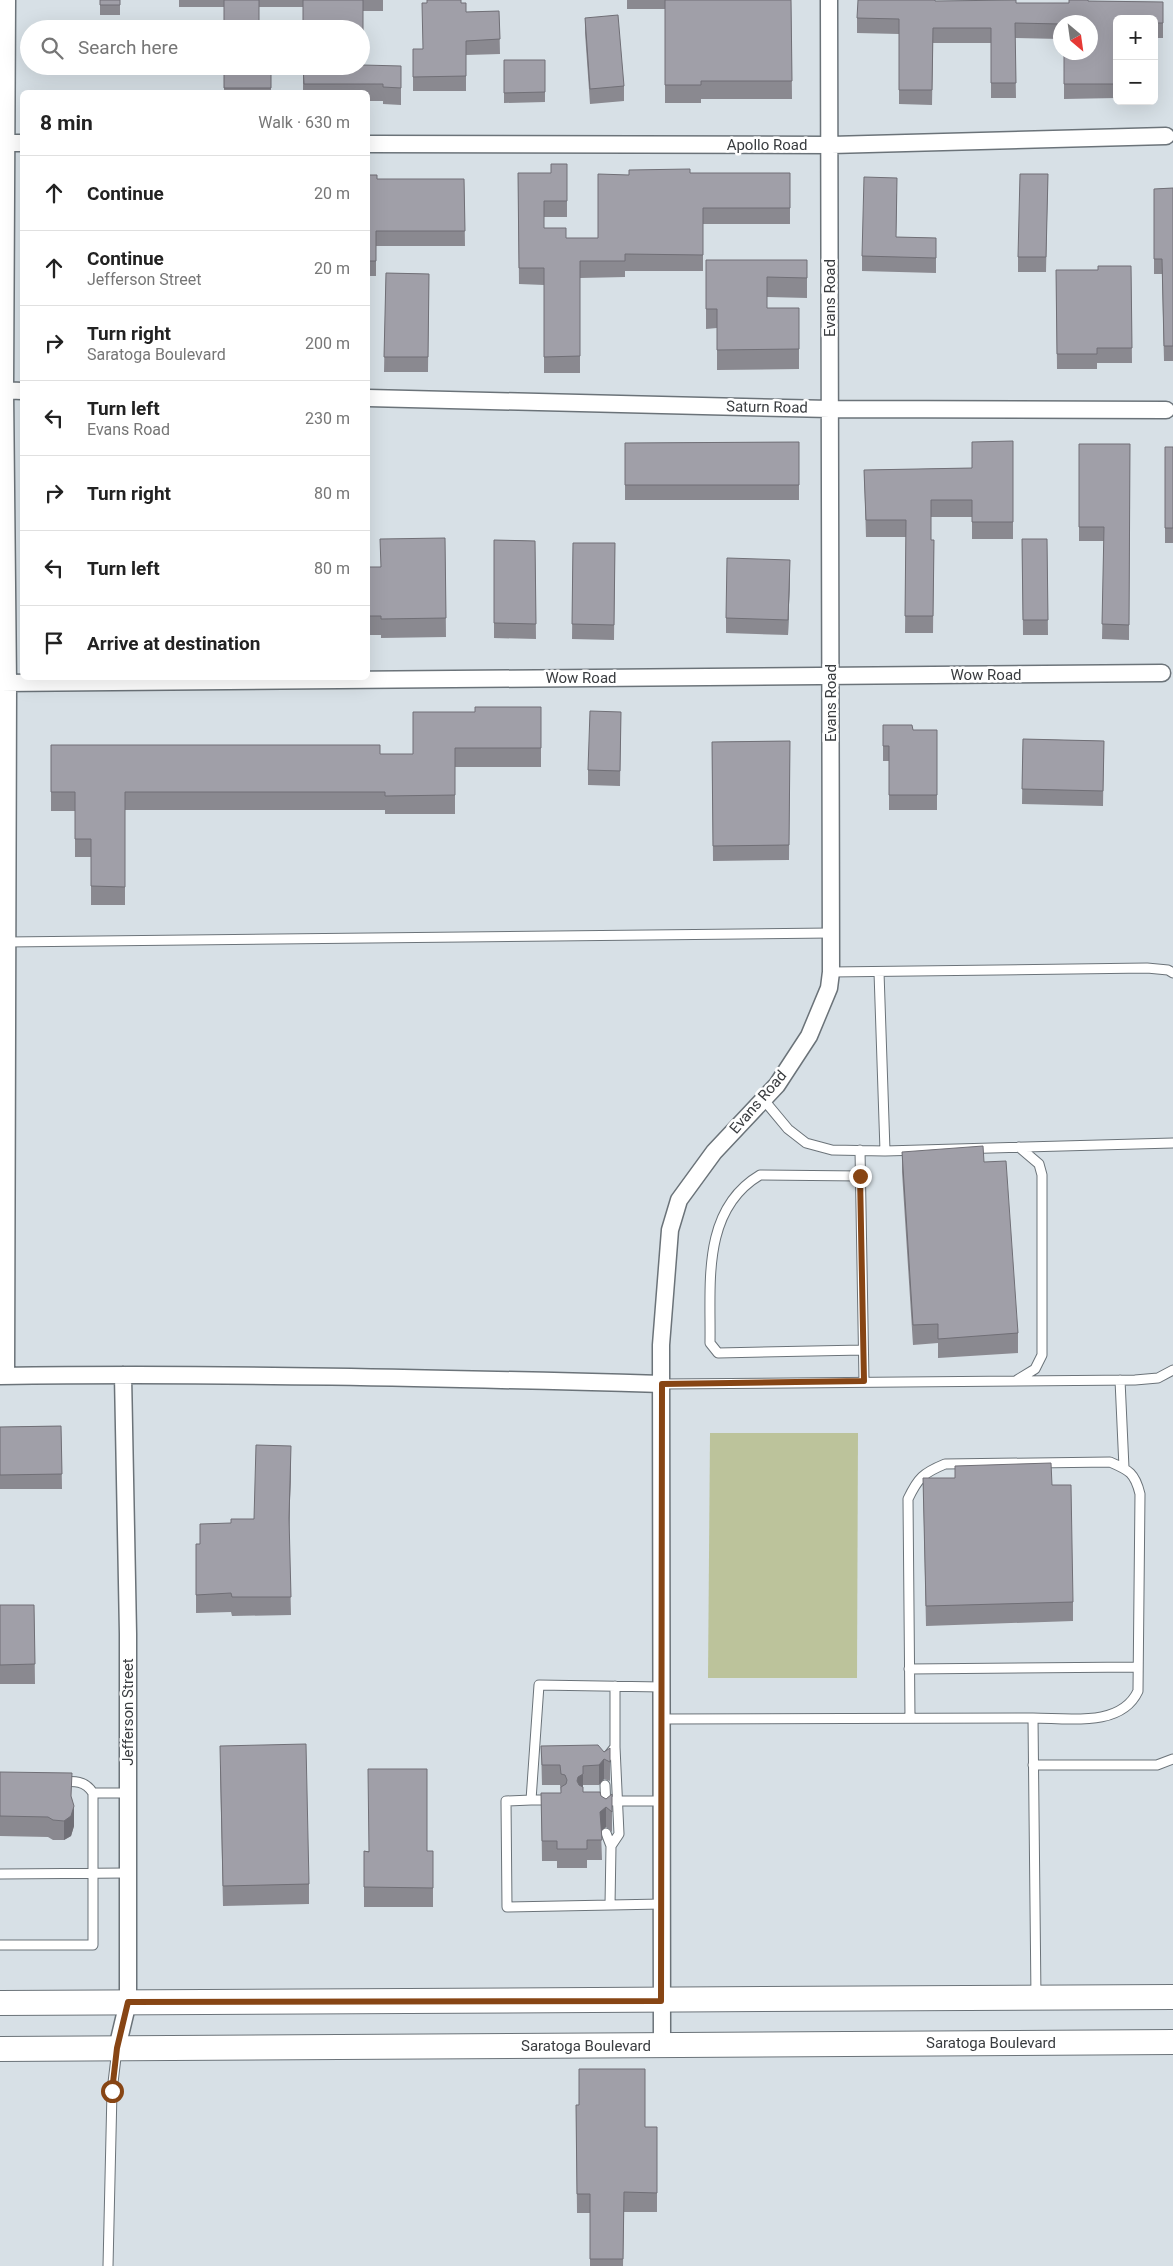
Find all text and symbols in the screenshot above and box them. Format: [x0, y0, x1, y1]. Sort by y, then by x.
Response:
north arrow [1053, 15, 1098, 60]
map controls [1113, 15, 1158, 105]
button: + [1113, 15, 1158, 60]
search box [20, 20, 370, 75]
icon: search [38, 34, 66, 62]
text: Search here [78, 36, 178, 59]
button: − [1113, 60, 1158, 105]
text: 8 min [40, 111, 93, 135]
text: Walk · 630 m [258, 113, 350, 132]
street label: Apollo Road [727, 136, 807, 154]
icon: ahead [40, 179, 68, 207]
text: Continue [87, 182, 164, 205]
text: 20 m [314, 184, 350, 203]
text: Continue [87, 247, 164, 270]
icon: ahead [40, 254, 68, 282]
text: 20 m [314, 259, 350, 278]
street label: Evans Road [821, 259, 839, 337]
text: Jefferson Street [87, 270, 202, 289]
text: Turn right [87, 322, 171, 345]
icon: right [40, 329, 68, 357]
text: 200 m [305, 334, 350, 353]
text: Saratoga Boulevard [87, 345, 226, 364]
text: Turn left [87, 397, 160, 420]
street label: Saturn Road [726, 397, 808, 417]
icon: left [40, 404, 68, 432]
text: 230 m [305, 409, 350, 428]
text: Evans Road [87, 420, 170, 439]
icon: right [40, 479, 68, 507]
text: Turn right [87, 482, 171, 505]
text: 80 m [314, 484, 350, 503]
icon: left [40, 554, 68, 582]
text: Turn left [87, 557, 160, 580]
text: 80 m [314, 559, 350, 578]
icon: arrive [40, 629, 68, 657]
text: Arrive at destination [87, 632, 260, 655]
street label: Evans Road [822, 664, 840, 742]
street label: Wow Road [950, 666, 1022, 684]
street label: Wow Road [545, 669, 617, 687]
street label: Evans Road [726, 1067, 790, 1137]
route end [849, 1165, 872, 1188]
street label: Jefferson Street [119, 1658, 137, 1766]
street label: Saratoga Boulevard [926, 2034, 1056, 2052]
street label: Saratoga Boulevard [521, 2037, 651, 2055]
route start [101, 2080, 124, 2103]

